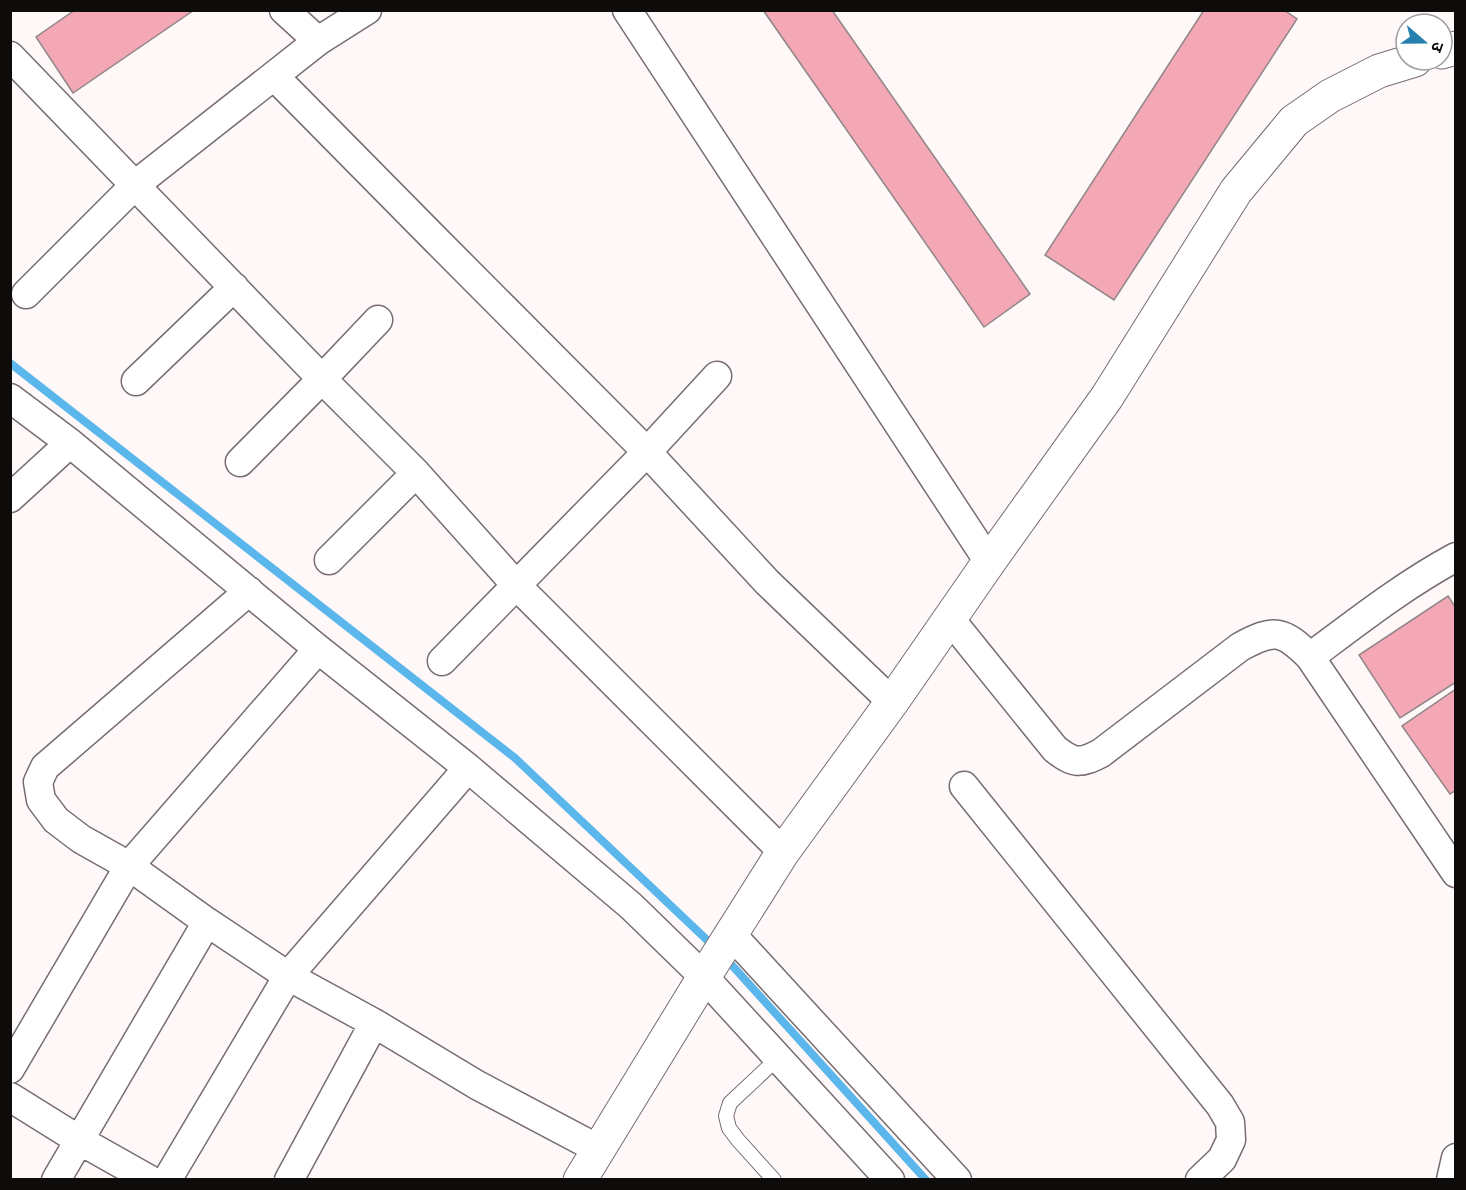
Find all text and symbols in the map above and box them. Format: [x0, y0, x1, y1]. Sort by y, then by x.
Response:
north arrow [1394, 12, 1454, 72]
text: उ [1426, 39, 1447, 55]

